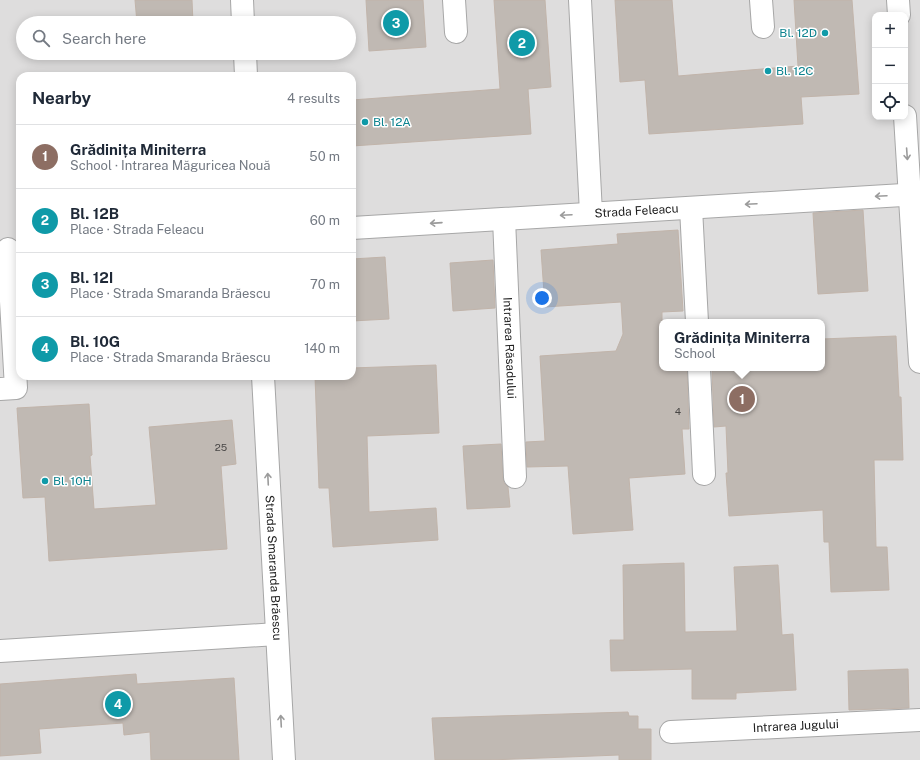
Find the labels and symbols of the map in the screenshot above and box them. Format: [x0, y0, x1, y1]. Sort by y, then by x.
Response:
pin: 3 [383, 8, 409, 38]
place label: Bl. 12D [779, 26, 817, 40]
pin: 2 [509, 28, 535, 58]
marker: Bl. 12D [820, 28, 830, 38]
place label: Bl. 12C [776, 64, 814, 78]
marker: Bl. 12C [763, 66, 773, 76]
place label: Bl. 12A [373, 115, 411, 129]
marker: Bl. 12A [360, 117, 370, 127]
one-way arrow [904, 147, 911, 160]
one-way arrow [875, 193, 888, 200]
street label: Strada Feleacu [594, 201, 679, 220]
one-way arrow [745, 201, 758, 208]
one-way arrow [560, 211, 573, 219]
one-way arrow [430, 219, 443, 226]
your location [532, 288, 552, 308]
street label: Intrarea Răsadului [500, 297, 519, 399]
pin: 1 [729, 384, 755, 414]
house number: 4 [675, 405, 681, 417]
house number: 25 [215, 441, 227, 453]
one-way arrow [265, 473, 272, 486]
place label: Bl. 10H [53, 474, 92, 488]
marker: Bl. 10H [40, 476, 50, 486]
street label: Strada Smaranda Brăescu [263, 495, 284, 641]
pin: 4 [105, 689, 131, 719]
one-way arrow [278, 715, 285, 728]
street label: Intrarea Jugului [752, 717, 839, 735]

